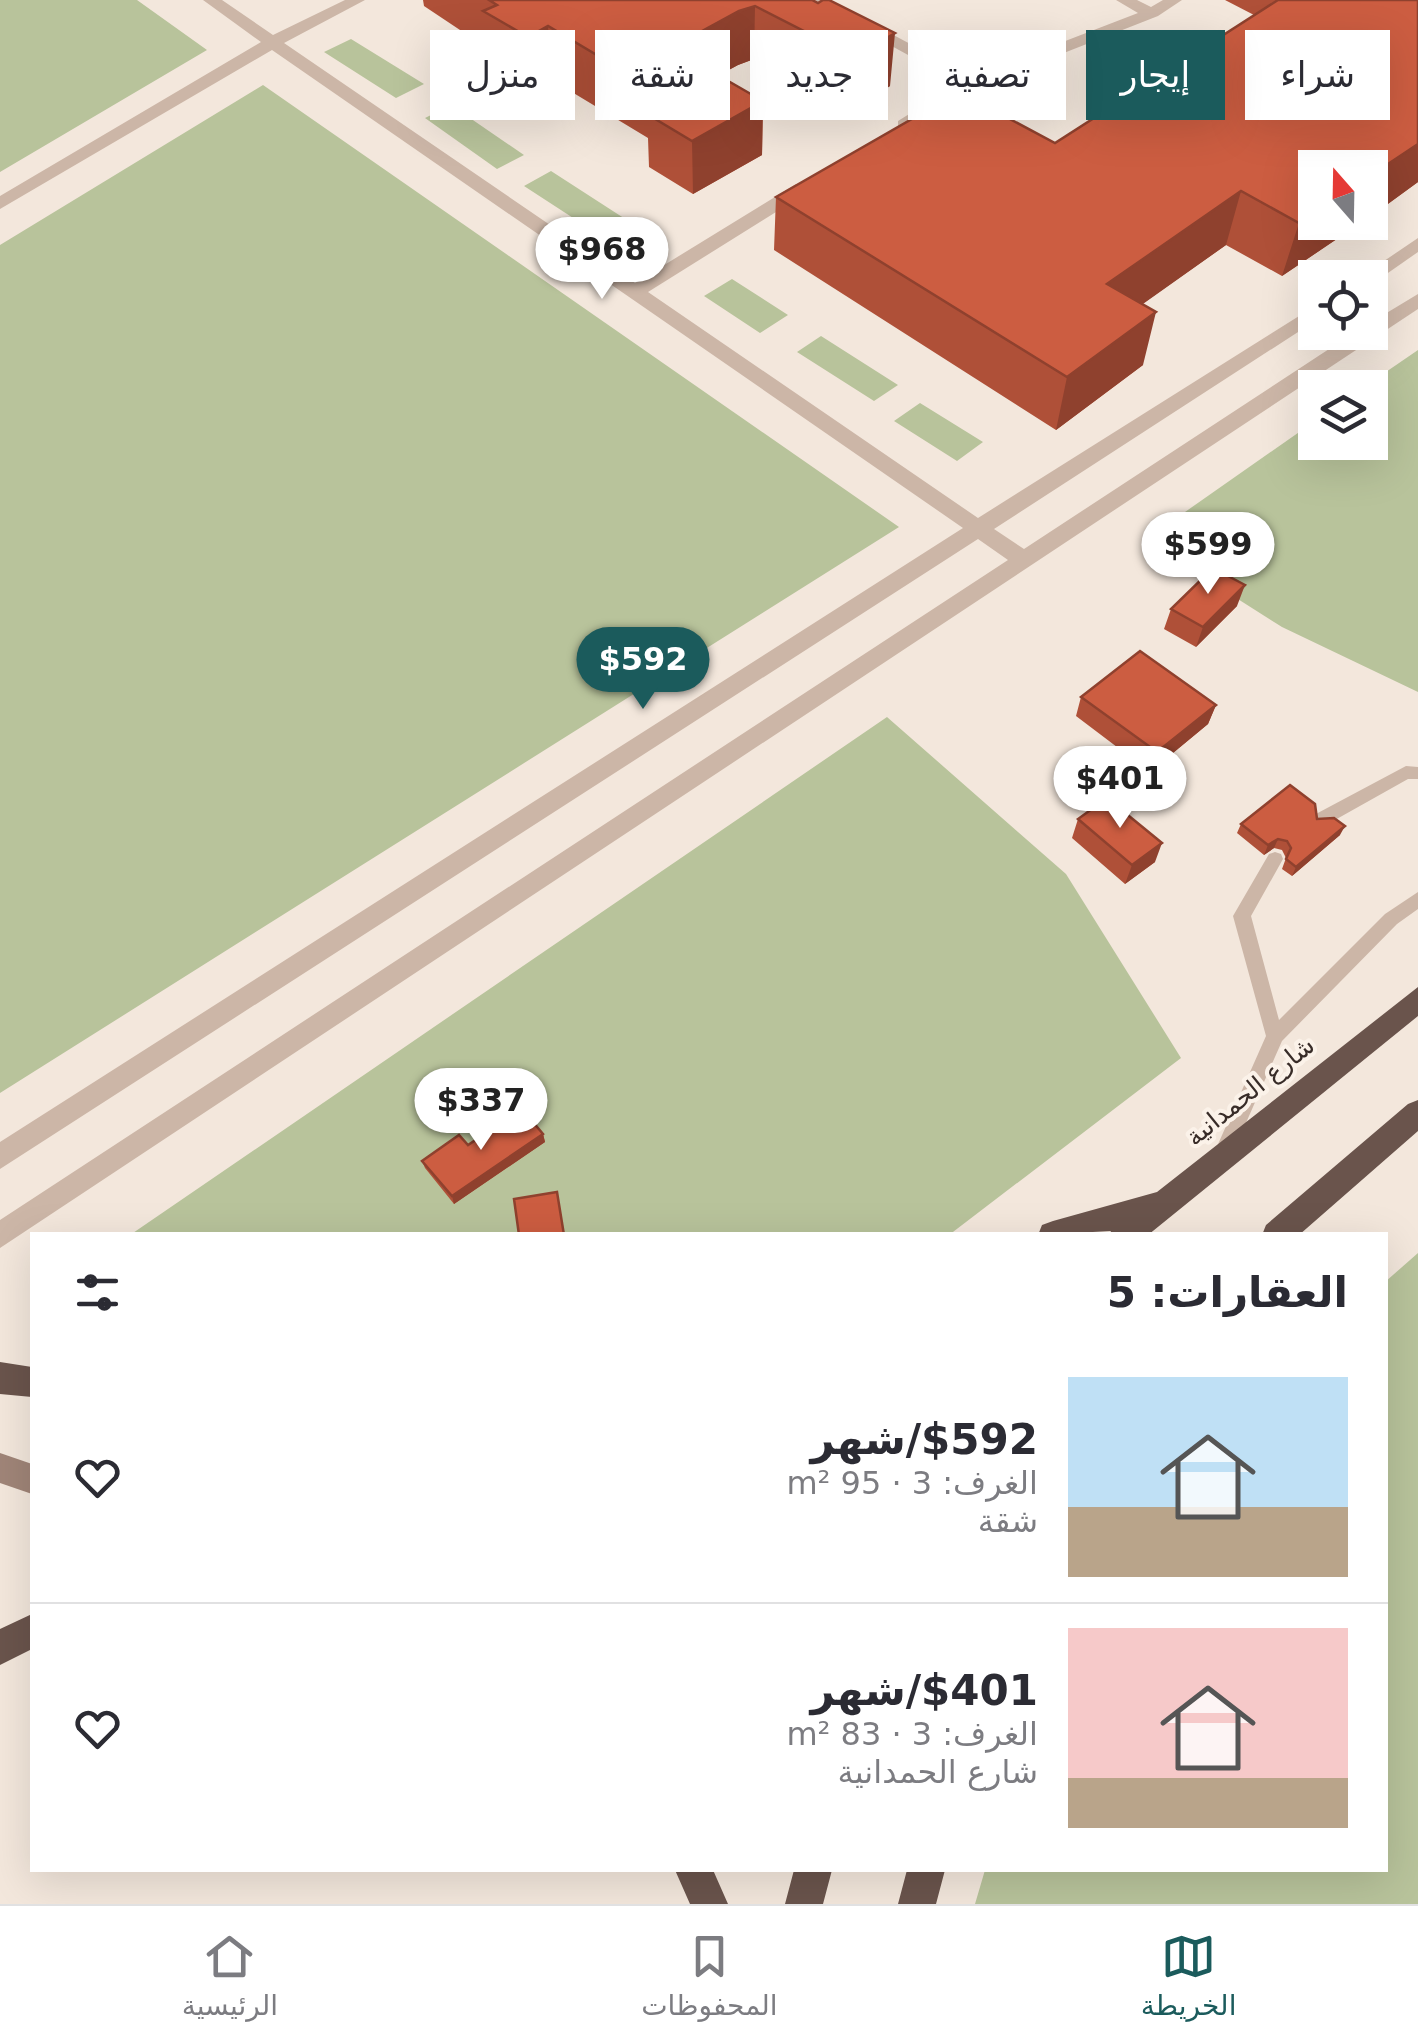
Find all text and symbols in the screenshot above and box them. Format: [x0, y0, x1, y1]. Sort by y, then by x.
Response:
chip: منزل [430, 30, 575, 120]
chip: شقة [595, 30, 730, 120]
chip: جديد [750, 30, 888, 120]
chip: تصفية [908, 30, 1066, 120]
chip: إيجار [1086, 30, 1225, 120]
chip: شراء [1245, 30, 1390, 120]
north arrow [1298, 150, 1388, 240]
map controls [1298, 150, 1388, 460]
pin: $968 [543, 217, 661, 302]
text: $968 [557, 230, 647, 268]
button: locate [1298, 260, 1388, 350]
button: layers [1298, 370, 1388, 460]
pin: $599 [1149, 512, 1267, 597]
text: $599 [1163, 525, 1253, 563]
pin: $592 [584, 627, 702, 712]
text: $592 [598, 640, 688, 678]
pin: $401 [1061, 746, 1179, 831]
text: $401 [1075, 759, 1165, 797]
street label: شارع الحمدانية [1180, 1030, 1320, 1152]
pin: $337 [422, 1068, 540, 1153]
text: $337 [436, 1081, 526, 1119]
icon: filters [70, 1265, 125, 1320]
text: العقارات: 5 [1107, 1268, 1348, 1317]
text: $592/شهر [811, 1415, 1038, 1464]
icon: home [1148, 1417, 1268, 1537]
icon: heart [70, 1450, 125, 1505]
text: الغرف: 3 · 95 m² [786, 1464, 1038, 1502]
text: شقة [978, 1502, 1038, 1540]
text: $401/شهر [811, 1666, 1038, 1715]
icon: home [1148, 1668, 1268, 1788]
icon: heart [70, 1701, 125, 1756]
text: الغرف: 3 · 83 m² [786, 1715, 1038, 1753]
text: شارع الحمدانية [838, 1753, 1038, 1791]
tab: الرئيسية [182, 1929, 278, 2022]
tab: المحفوظات [641, 1929, 778, 2022]
tab: الخريطة [1141, 1929, 1236, 2022]

